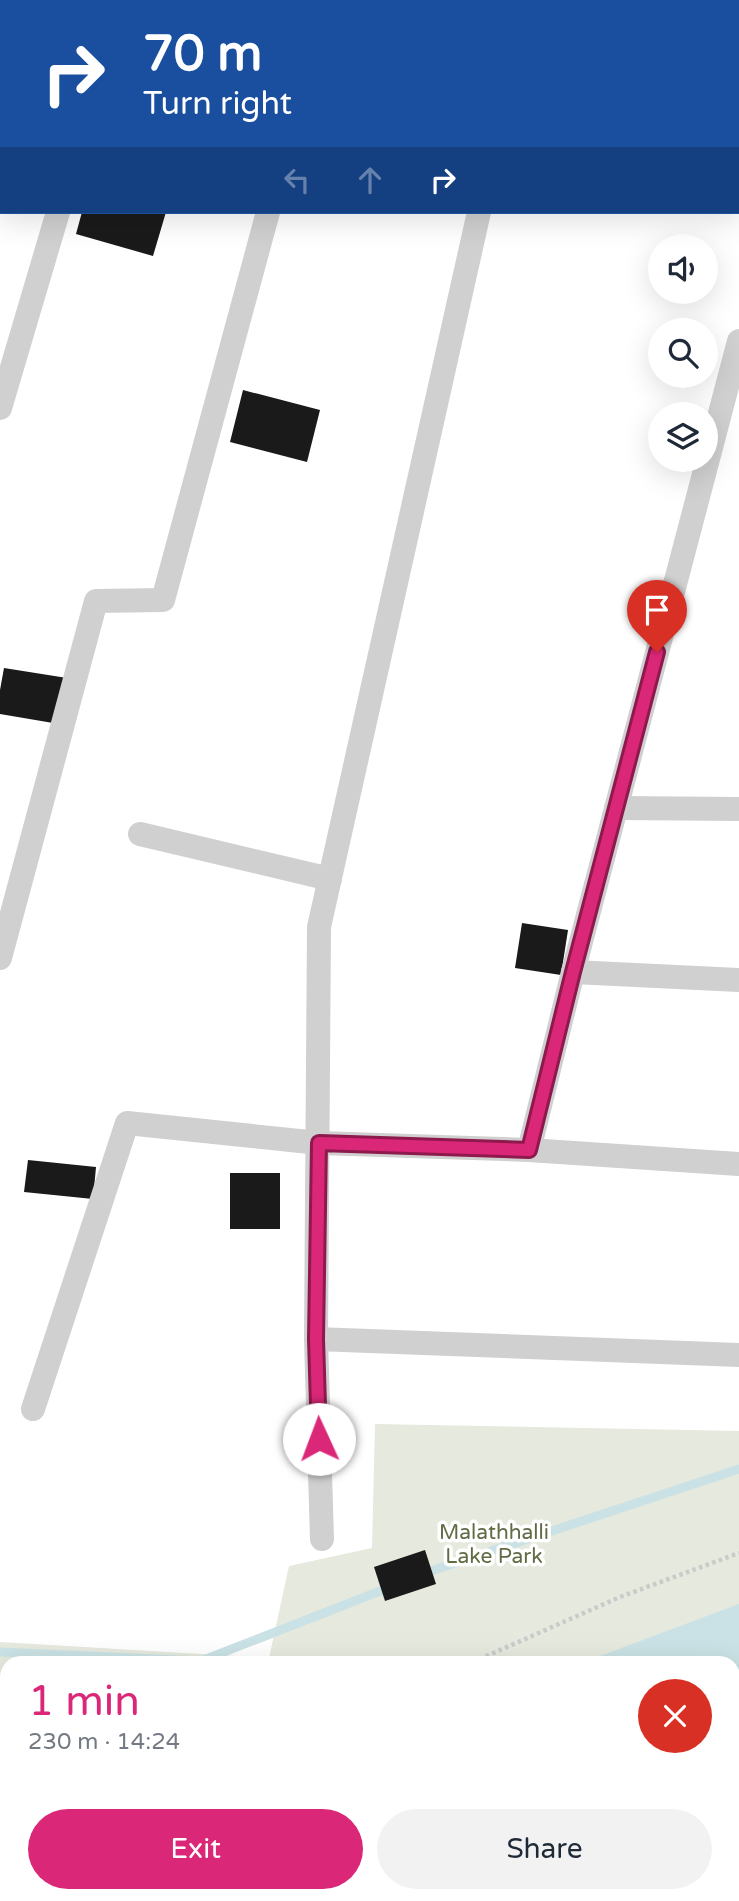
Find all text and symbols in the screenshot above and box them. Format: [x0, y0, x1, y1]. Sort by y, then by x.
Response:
text: 70 m [143, 25, 262, 84]
icon: right [28, 28, 119, 119]
text: Turn right [143, 85, 292, 123]
icon: left [278, 161, 316, 199]
icon: ahead [351, 161, 389, 199]
icon: right [424, 161, 462, 199]
map controls [648, 234, 718, 472]
button: sound [648, 234, 718, 304]
button: search [648, 318, 718, 388]
button: layers [648, 402, 718, 472]
pin [627, 580, 687, 652]
icon: arrive [638, 591, 676, 629]
position arrow [282, 1402, 356, 1476]
park label: Malathhalli Lake Park [439, 1520, 549, 1569]
text: 1 min [28, 1676, 140, 1727]
button: close [638, 1679, 712, 1753]
text: 230 m · 14:24 [28, 1728, 180, 1756]
button: Exit [28, 1809, 363, 1889]
button: Share [377, 1809, 712, 1889]

